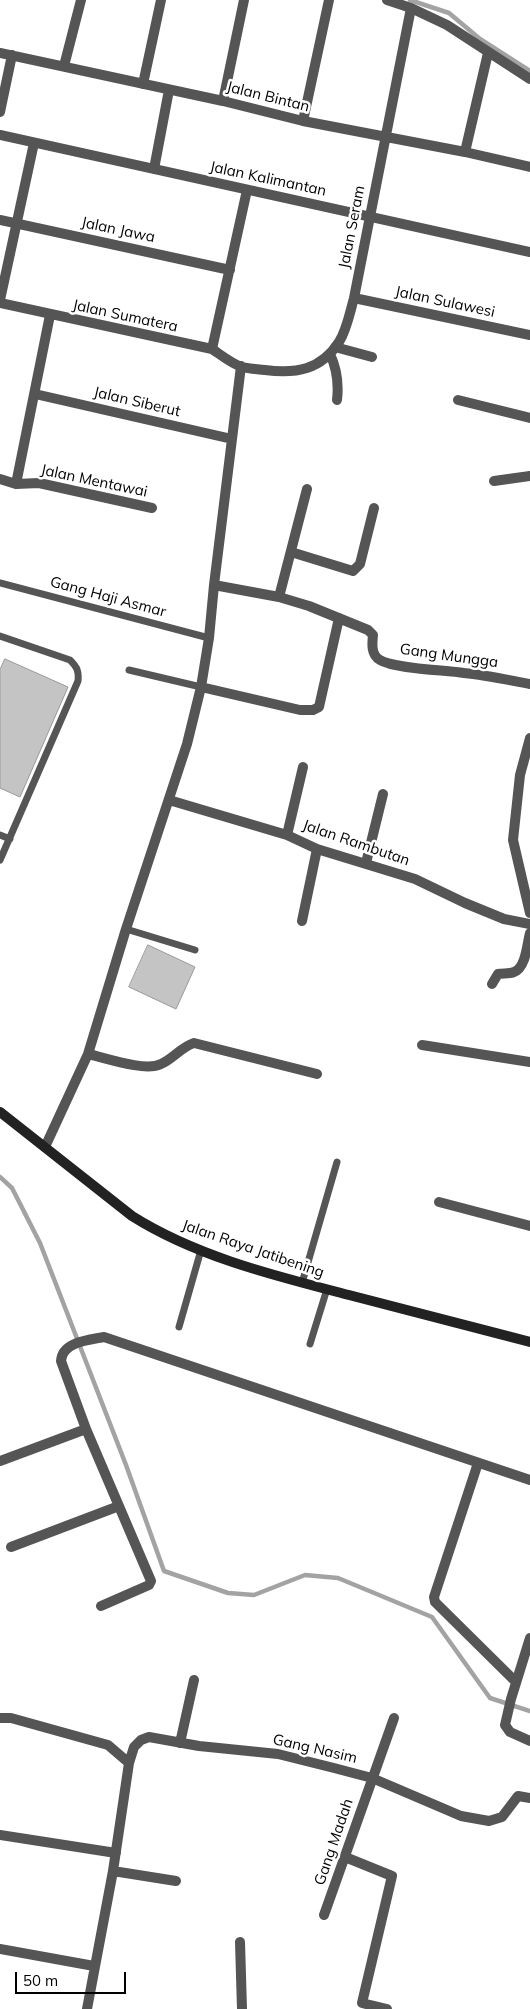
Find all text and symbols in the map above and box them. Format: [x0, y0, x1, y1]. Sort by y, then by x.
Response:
street label: Jalan Bintan [225, 78, 311, 116]
street label: Jalan Kalimantan [208, 158, 328, 200]
street label: Jalan Seram [335, 184, 369, 270]
street label: Jalan Jawa [79, 213, 157, 247]
street label: Jalan Sulawesi [393, 283, 497, 321]
street label: Jalan Sumatera [71, 296, 179, 336]
street label: Jalan Siberut [92, 383, 182, 421]
street label: Jalan Mentawai [39, 461, 149, 501]
street label: Gang Haji Asmar [48, 573, 168, 621]
street label: Gang Mungga [399, 640, 499, 672]
street label: Jalan Rambutan [300, 816, 412, 870]
street label: Jalan Raya Jatibening [179, 1216, 327, 1282]
street label: Gang Nasim [271, 1731, 359, 1767]
street label: Gang Madah [311, 1796, 357, 1888]
scale bar [18, 1962, 129, 1994]
text: 50 m [23, 1971, 58, 1990]

